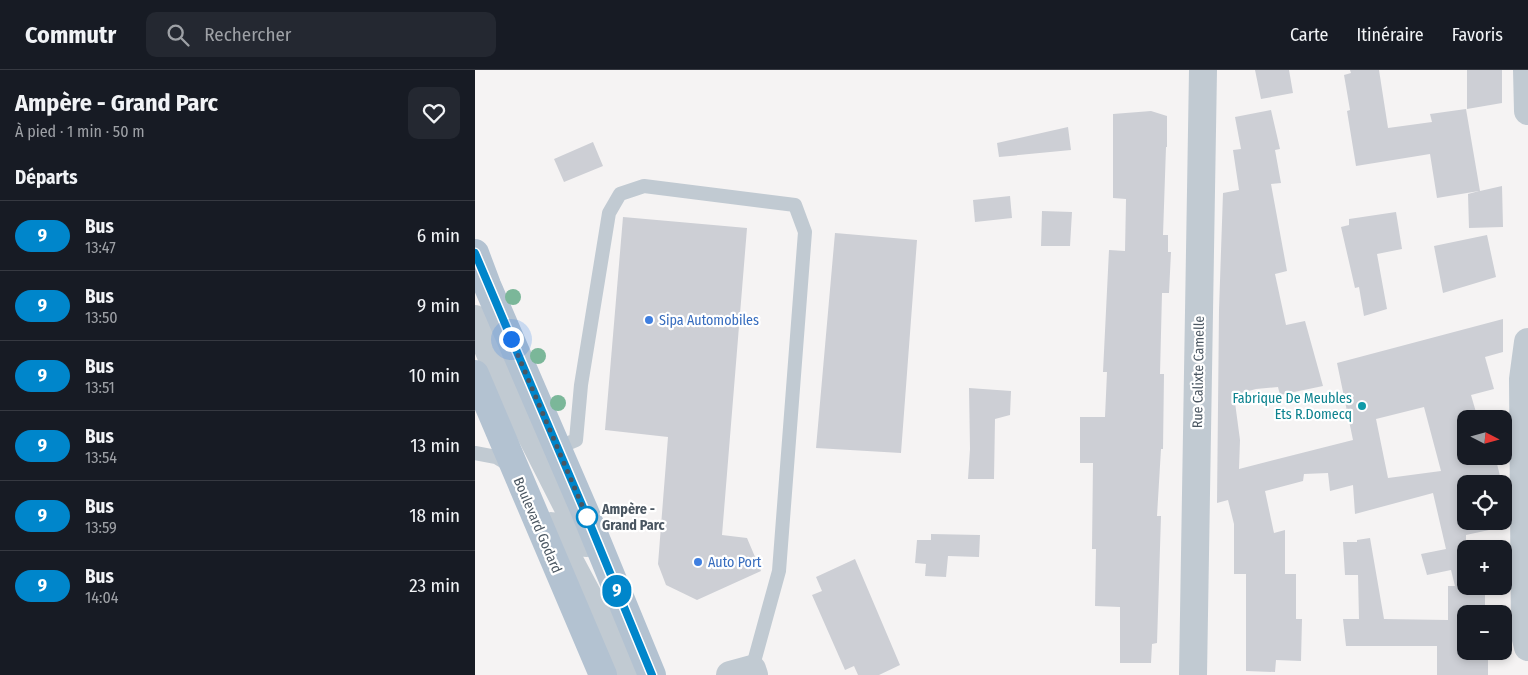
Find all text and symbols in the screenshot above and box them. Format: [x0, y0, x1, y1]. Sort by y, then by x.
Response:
search box [146, 12, 496, 57]
text: Commutr [25, 21, 116, 49]
icon: search [164, 21, 192, 49]
text: Rechercher [204, 23, 291, 46]
text: Carte [1290, 24, 1328, 46]
text: Itinéraire [1356, 24, 1424, 46]
text: Favoris [1452, 24, 1503, 46]
button: heart [408, 87, 460, 139]
text: Ampère - Grand Parc [15, 89, 218, 117]
text: À pied · 1 min · 50 m [15, 122, 145, 141]
text: Départs [15, 166, 78, 189]
text: Bus [85, 215, 114, 238]
text: 6 min [417, 224, 460, 247]
text: 9 [38, 225, 47, 247]
text: 13:47 [85, 238, 116, 257]
text: Bus [85, 285, 114, 308]
text: 9 min [417, 294, 460, 317]
text: 9 [38, 295, 47, 317]
text: 13:50 [85, 308, 118, 327]
place label: Sipa Automobiles [659, 312, 759, 329]
marker: Sipa Automobiles [643, 314, 655, 326]
street label: Rue Calixte Camelle [1189, 316, 1208, 428]
your location [499, 327, 524, 352]
text: Bus [85, 355, 114, 378]
text: 10 min [409, 364, 460, 387]
text: 9 [38, 365, 47, 387]
text: 13:51 [85, 378, 115, 397]
place label: Fabrique De Meubles Ets R.Domecq [1232, 390, 1352, 423]
marker: Fabrique De Meubles Ets R.Domecq [1356, 400, 1368, 412]
north arrow [1457, 410, 1513, 465]
map controls [1457, 410, 1512, 660]
text: Bus [85, 425, 114, 448]
text: 13 min [410, 434, 460, 457]
text: 9 [38, 435, 47, 457]
text: 13:54 [85, 448, 117, 467]
street label: Boulevard Godard [510, 475, 565, 576]
button: locate [1457, 475, 1512, 530]
text: Bus [85, 495, 114, 518]
place label: Ampère - Grand Parc [601, 501, 665, 534]
text: 18 min [409, 504, 460, 527]
text: 9 [38, 505, 47, 527]
marker: Ampère - Grand Parc [576, 506, 598, 528]
text: 13:59 [85, 518, 117, 537]
button: + [1457, 540, 1512, 595]
place label: Auto Port [708, 554, 762, 571]
marker: Auto Port [692, 556, 704, 568]
text: Bus [85, 565, 114, 588]
text: 23 min [409, 574, 460, 597]
text: 9 [38, 575, 47, 597]
line badge: 9 [601, 575, 633, 607]
text: 9 [612, 580, 622, 602]
text: 14:04 [85, 588, 118, 607]
button: − [1457, 605, 1512, 660]

